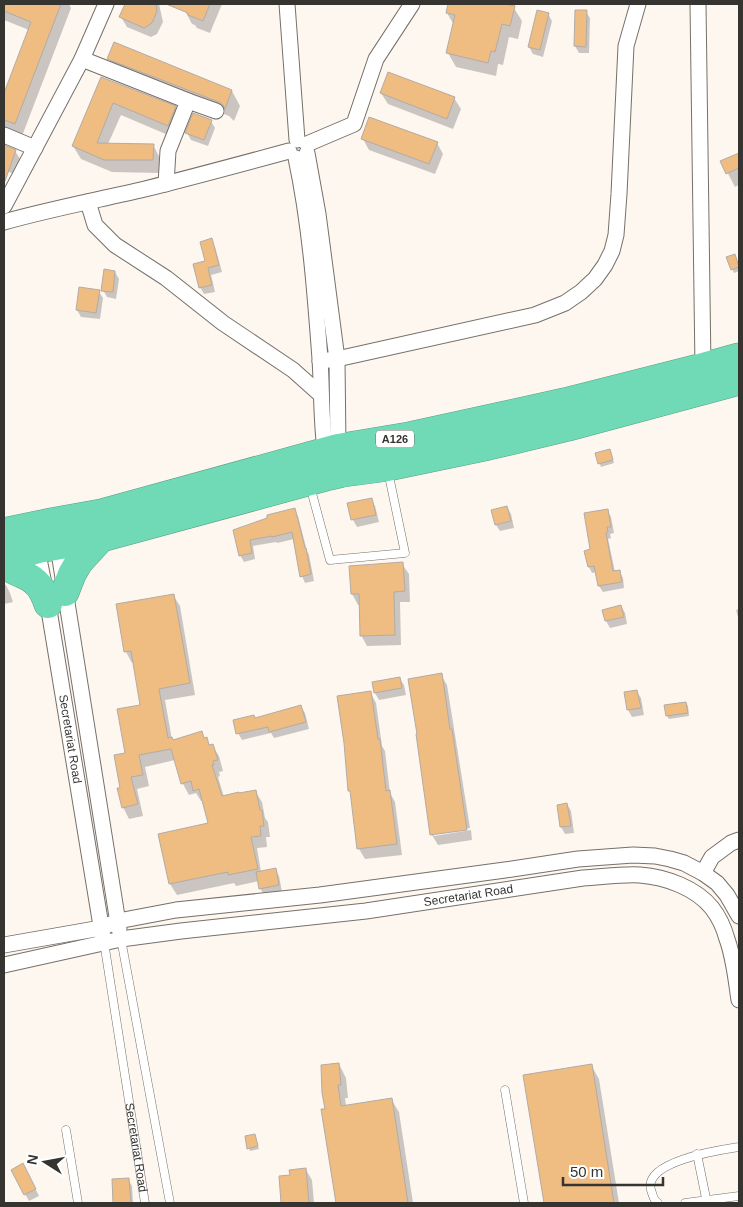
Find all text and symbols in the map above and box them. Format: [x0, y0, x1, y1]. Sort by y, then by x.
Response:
road number: A126 [376, 430, 414, 448]
street label: Secretariat Road [56, 693, 84, 785]
street label: Secretariat Road [423, 882, 514, 909]
street label: Secretariat Road [122, 1102, 150, 1193]
north arrow [20, 1137, 70, 1187]
text: N [23, 1153, 41, 1166]
scale bar [563, 1154, 663, 1186]
text: 50 m [570, 1163, 603, 1180]

